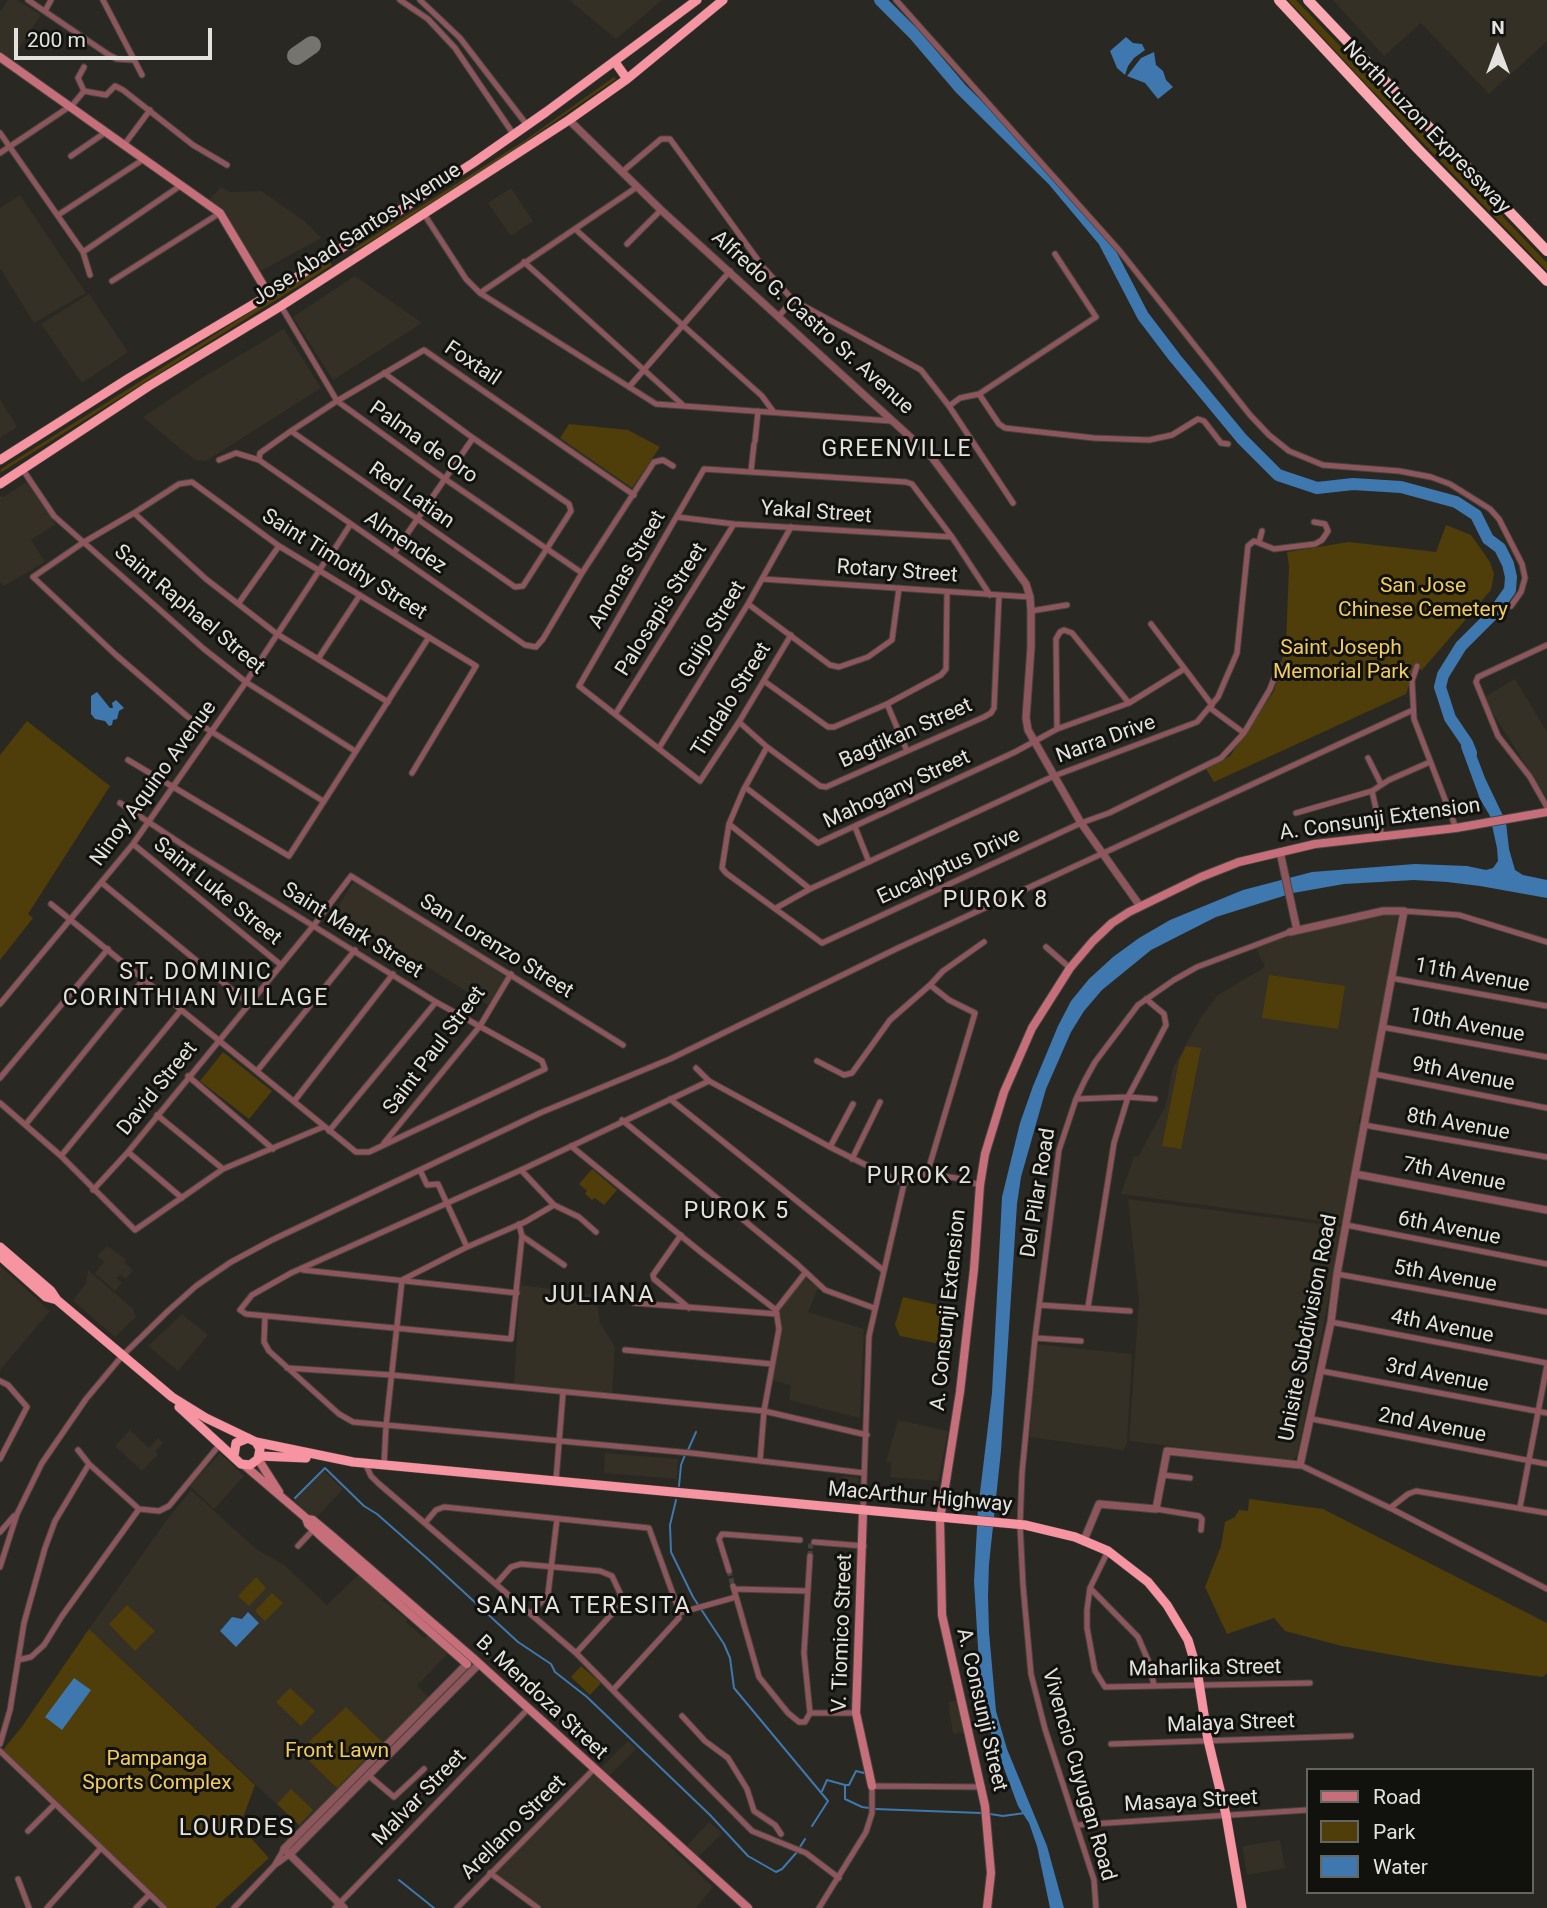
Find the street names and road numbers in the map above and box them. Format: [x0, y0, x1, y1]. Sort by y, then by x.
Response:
street label: North Luzon Expressway [1337, 36, 1515, 220]
street label: Jose Abad Santos Avenue [248, 158, 466, 312]
street label: Alfredo G. Castro Sr. Avenue [706, 226, 918, 420]
street label: Foxtail [439, 336, 505, 392]
street label: Palma de Oro [364, 396, 482, 490]
street label: Red Latian [363, 457, 459, 535]
street label: Yakal Street [760, 497, 872, 529]
street label: Saint Timothy Street [257, 504, 431, 626]
street label: Almendez [359, 506, 451, 580]
street label: Anonas Street [584, 507, 672, 633]
street label: Palosapis Street [611, 539, 713, 681]
street label: Saint Raphael Street [109, 540, 269, 680]
street label: Rotary Street [836, 555, 958, 589]
street label: Guijo Street [674, 577, 752, 683]
street label: Tindalo Street [687, 638, 777, 762]
street label: Bagtikan Street [836, 693, 976, 775]
street label: Ninoy Aquino Avenue [85, 696, 223, 872]
street label: Narra Drive [1053, 710, 1159, 770]
street label: Mahogany Street [820, 745, 974, 835]
street label: A. Consunji Extension [1278, 793, 1482, 847]
street label: Eucalyptus Drive [874, 823, 1024, 911]
street label: Saint Luke Street [148, 833, 286, 951]
street label: Saint Mark Street [277, 878, 427, 984]
street label: San Lorenzo Street [414, 890, 578, 1004]
street label: 11th Avenue [1413, 954, 1531, 998]
street label: Saint Paul Street [378, 982, 492, 1120]
street label: 10th Avenue [1408, 1004, 1526, 1048]
street label: David Street [113, 1037, 203, 1141]
street label: 9th Avenue [1409, 1053, 1517, 1097]
street label: 8th Avenue [1405, 1104, 1511, 1146]
street label: Del Pilar Road [1016, 1127, 1062, 1259]
street label: 7th Avenue [1400, 1153, 1508, 1197]
street label: 6th Avenue [1395, 1207, 1503, 1251]
street label: A. Consunji Extension [926, 1208, 972, 1412]
street label: Unisite Subdivision Road [1275, 1212, 1343, 1444]
street label: 5th Avenue [1392, 1256, 1498, 1298]
street label: 4th Avenue [1388, 1305, 1496, 1349]
street label: 3rd Avenue [1383, 1354, 1491, 1398]
street label: 2nd Avenue [1376, 1403, 1488, 1449]
street label: MacArthur Highway [827, 1477, 1013, 1519]
street label: V. Tiomico Street [828, 1553, 858, 1713]
street label: A. Consunji Street [950, 1626, 1012, 1794]
street label: B. Mendoza Street [470, 1630, 612, 1766]
street label: Maharlika Street [1128, 1655, 1282, 1683]
street label: Vivencio Cuyugan Road [1036, 1666, 1120, 1884]
street label: Malaya Street [1167, 1709, 1295, 1739]
street label: Malvar Street [368, 1745, 472, 1851]
street label: Arellano Street [456, 1770, 572, 1886]
street label: Masaya Street [1124, 1786, 1258, 1818]

